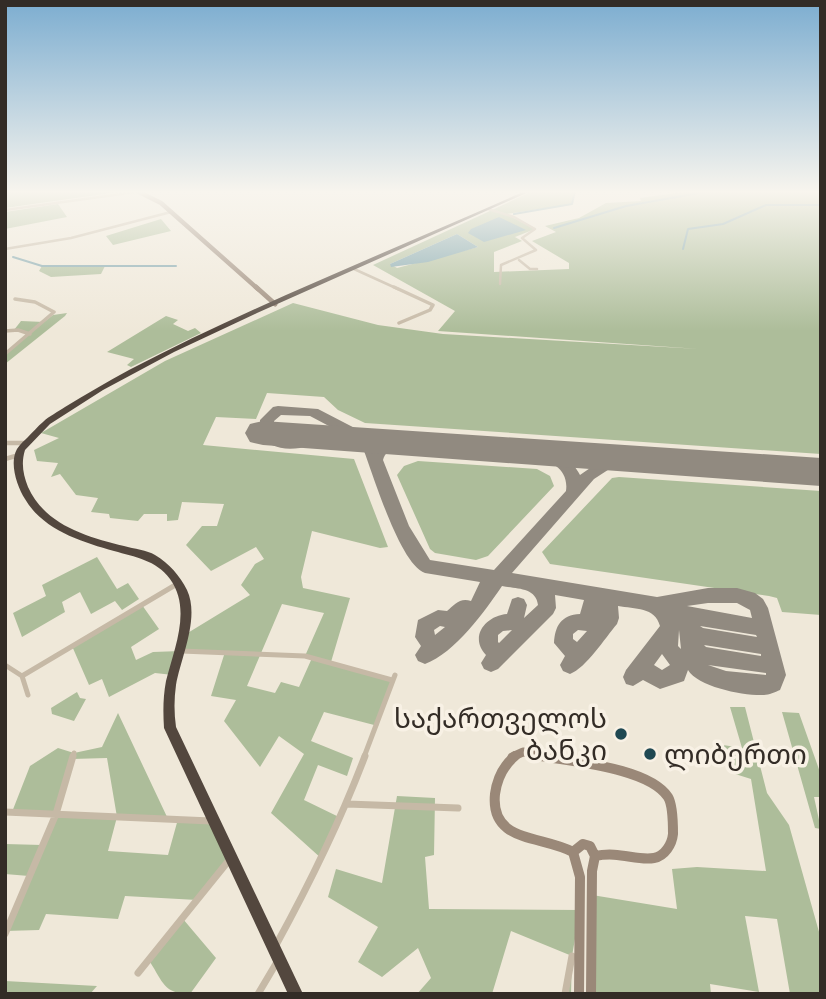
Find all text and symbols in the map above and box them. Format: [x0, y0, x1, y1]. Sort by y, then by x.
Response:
place label: საქართველოს ბანკი [394, 701, 607, 767]
marker: საქართველოს ბანკი [613, 726, 629, 742]
place label: ლიბერთი [664, 737, 807, 771]
marker: ლიბერთი [642, 746, 658, 762]

